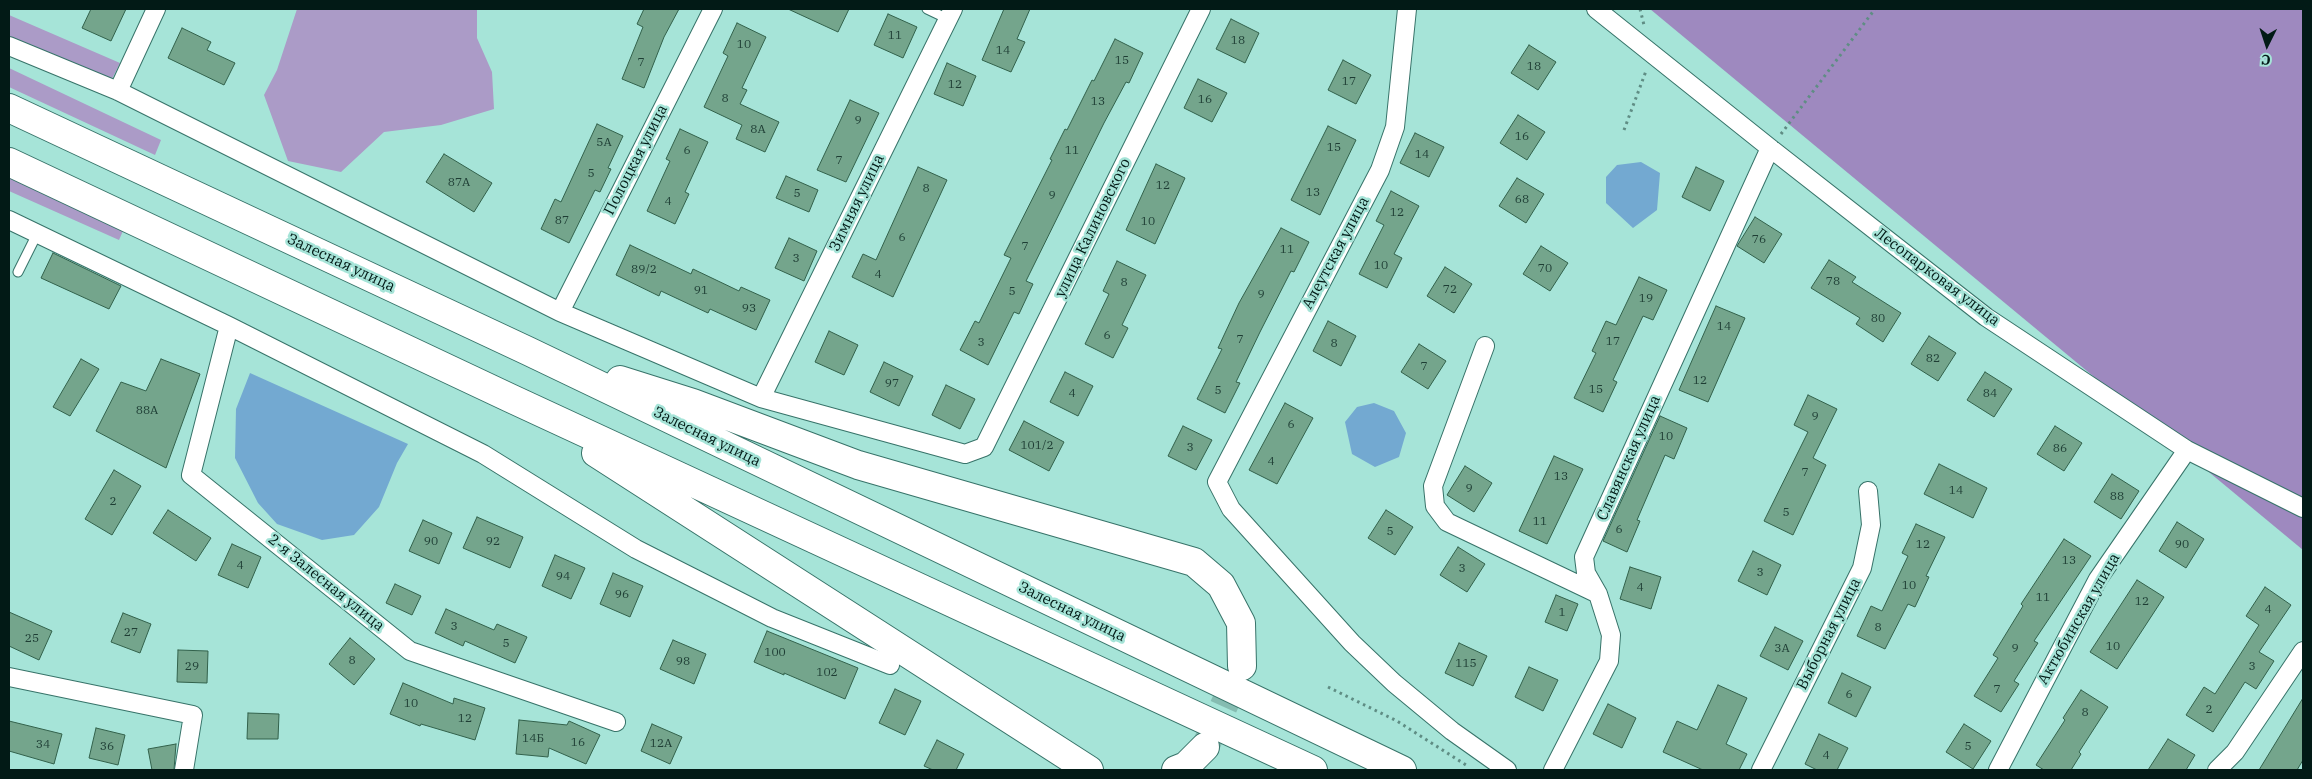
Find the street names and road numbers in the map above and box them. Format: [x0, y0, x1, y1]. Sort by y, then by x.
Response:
street label: Полоцкая улица [600, 102, 672, 218]
street label: Зимняя улица [826, 152, 888, 254]
street label: улица Калиновского [1051, 155, 1135, 301]
street label: Алеутская улица [1299, 194, 1373, 312]
street label: Лесопарковая улица [1871, 224, 2003, 330]
street label: Залесная улица [284, 230, 398, 296]
street label: Славянская улица [1593, 393, 1665, 523]
street label: Залесная улица [651, 403, 763, 471]
street label: 2-я Залесная улица [264, 531, 388, 635]
street label: Актюбинская улица [2034, 550, 2124, 688]
street label: Выборная улица [1793, 575, 1865, 693]
street label: Залесная улица [1016, 578, 1128, 646]

